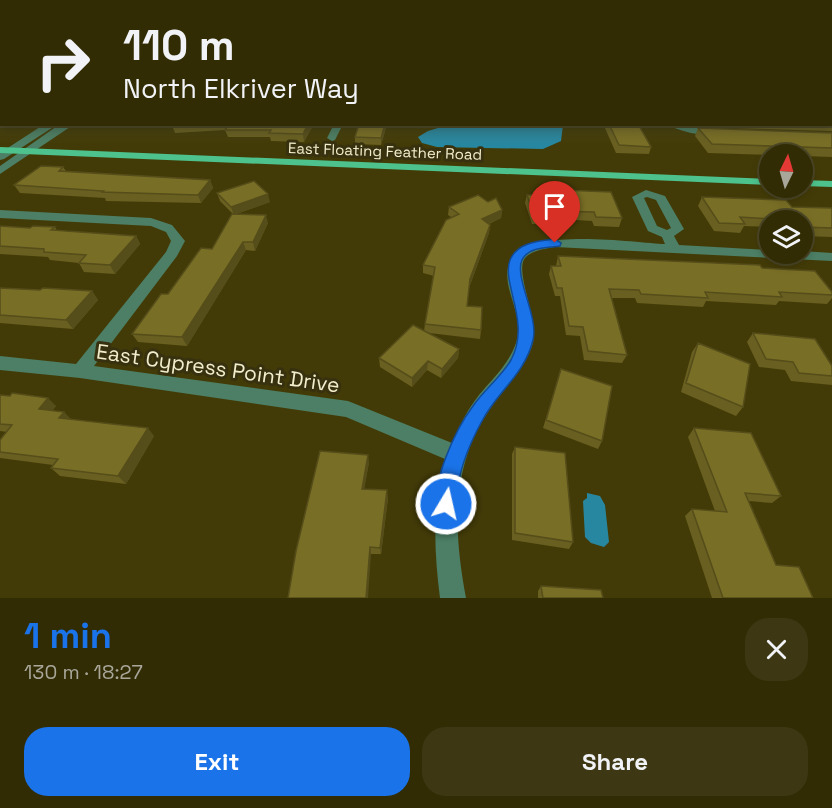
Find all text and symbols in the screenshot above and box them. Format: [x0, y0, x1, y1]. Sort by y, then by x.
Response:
text: 110 m [123, 19, 235, 72]
icon: right [24, 24, 102, 102]
text: North Elkriver Way [123, 71, 359, 106]
street label: East Floating Feather Road [288, 138, 482, 164]
north arrow [759, 144, 813, 198]
map controls [759, 144, 813, 264]
pin [529, 181, 580, 243]
icon: arrive [538, 190, 571, 223]
button: layers [759, 210, 813, 264]
street label: East Cypress Point Drive [95, 338, 341, 398]
position arrow [414, 472, 478, 536]
text: 1 min [24, 613, 112, 659]
button: close [745, 618, 808, 681]
text: 130 m · 18:27 [24, 659, 143, 685]
button: Exit [24, 727, 410, 796]
button: Share [422, 727, 808, 796]

